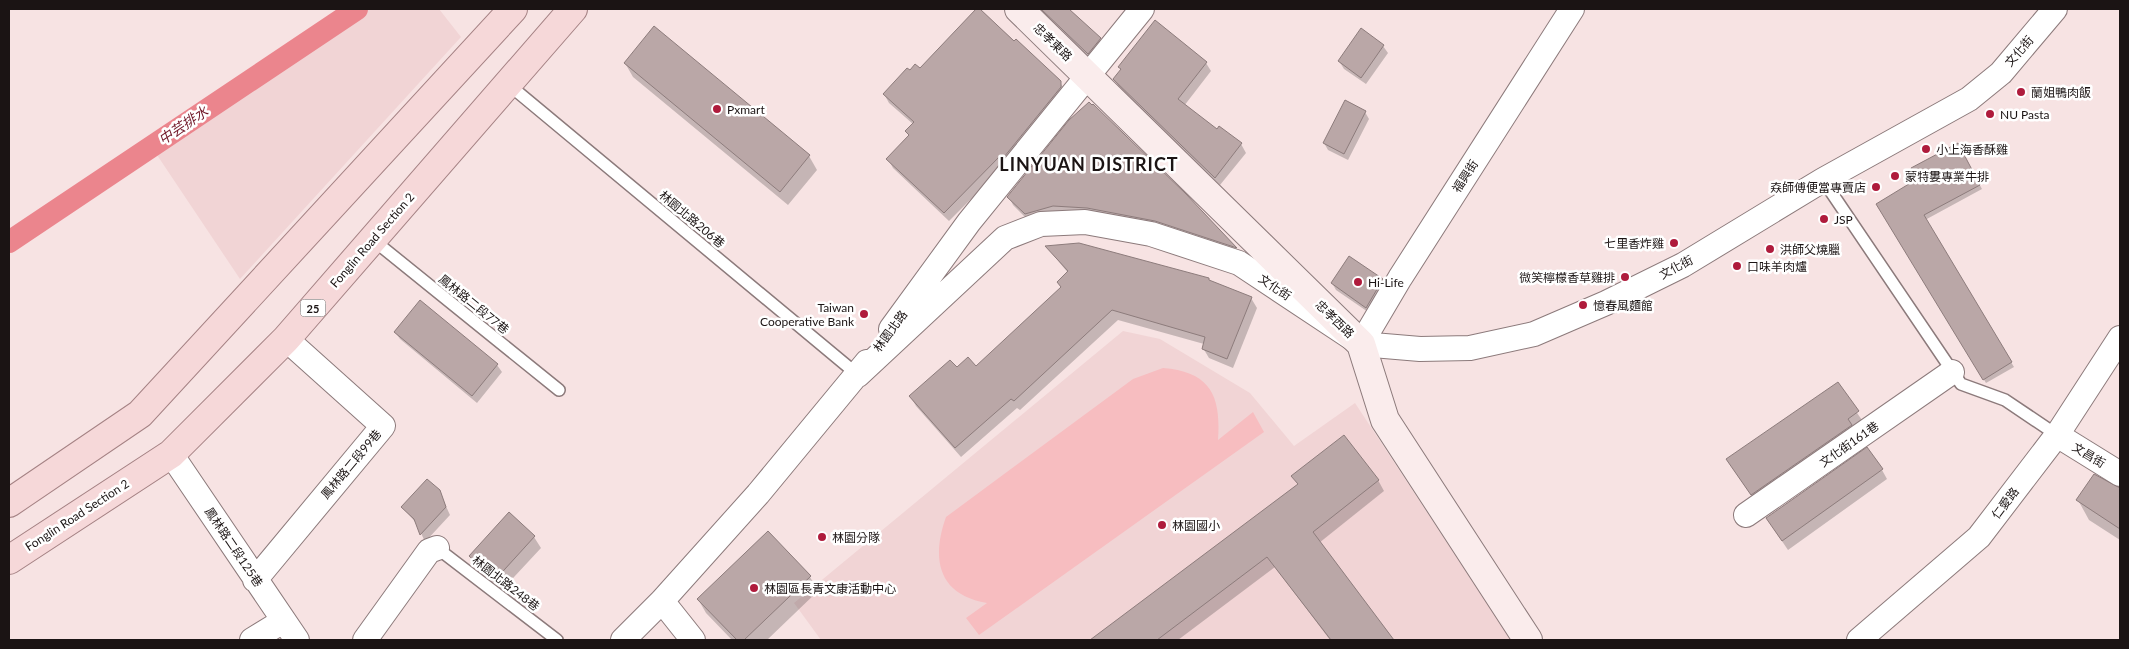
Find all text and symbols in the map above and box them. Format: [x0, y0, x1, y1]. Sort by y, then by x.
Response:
street label: 忠孝東路 [1031, 20, 1075, 64]
street label: 文化街 [2002, 32, 2036, 70]
place label: 蘭姐鴨肉飯 [2031, 85, 2091, 100]
marker: 蘭姐鴨肉飯 [2015, 86, 2027, 98]
water label: 中芸排水 [155, 102, 212, 148]
place label: Pxmart [727, 102, 765, 117]
marker: Pxmart [711, 103, 723, 115]
place label: NU Pasta [2000, 107, 2050, 122]
marker: NU Pasta [1984, 108, 1996, 120]
place label: 小上海香酥雞 [1936, 142, 2008, 157]
marker: 小上海香酥雞 [1920, 143, 1932, 155]
district label: LINYUAN DISTRICT [999, 153, 1179, 175]
street label: 福興街 [1449, 157, 1481, 195]
place label: 蒙特婁專業牛排 [1905, 169, 1989, 184]
marker: 蒙特婁專業牛排 [1889, 170, 1901, 182]
place label: 𡘙師傅便當專賣店 [1770, 180, 1866, 195]
marker: 𡘙師傅便當專賣店 [1870, 181, 1882, 193]
street label: 林園北路206巷 [656, 187, 728, 251]
street label: Fonglin Road Section 2 [327, 190, 417, 290]
place label: JSP [1834, 212, 1853, 227]
marker: JSP [1818, 213, 1830, 225]
place label: 七里香炸雞 [1604, 236, 1664, 251]
marker: 七里香炸雞 [1668, 237, 1680, 249]
place label: 洪師父燒臘 [1780, 242, 1840, 257]
marker: 洪師父燒臘 [1764, 243, 1776, 255]
street label: 文化街 [1657, 252, 1695, 282]
place label: 口味羊肉爐 [1747, 259, 1807, 274]
marker: 口味羊肉爐 [1731, 260, 1743, 272]
place label: 微笑檸檬香草雞排 [1519, 270, 1615, 285]
street label: 鳳林路二段77巷 [436, 271, 512, 337]
street label: 文化街 [1256, 271, 1294, 303]
marker: 微笑檸檬香草雞排 [1619, 271, 1631, 283]
place label: Hi-Life [1368, 275, 1404, 290]
marker: Hi-Life [1352, 276, 1364, 288]
street label: 忠孝西路 [1313, 297, 1357, 341]
place label: 憶春風麵館 [1593, 298, 1653, 313]
marker: 憶春風麵館 [1577, 299, 1589, 311]
road number: 25 [300, 300, 326, 316]
place label: Taiwan Cooperative Bank [760, 300, 855, 329]
street label: 林園北路 [870, 307, 910, 355]
marker: Taiwan Cooperative Bank [858, 308, 870, 320]
street label: 文化街161巷 [1816, 418, 1882, 470]
street label: 鳳林路二段99巷 [318, 426, 384, 502]
street label: 文昌街 [2070, 439, 2108, 471]
street label: Fonglin Road Section 2 [22, 476, 132, 554]
street label: 仁愛路 [1988, 484, 2022, 522]
street label: 鳳林路二段125巷 [202, 504, 266, 590]
place label: 林園國小 [1172, 518, 1220, 533]
marker: 林園國小 [1156, 519, 1168, 531]
place label: 林園分隊 [832, 530, 880, 545]
marker: 林園分隊 [816, 531, 828, 543]
street label: 林園北路248巷 [470, 552, 542, 614]
place label: 林園區長青文康活動中心 [764, 581, 896, 596]
marker: 林園區長青文康活動中心 [748, 582, 760, 594]

